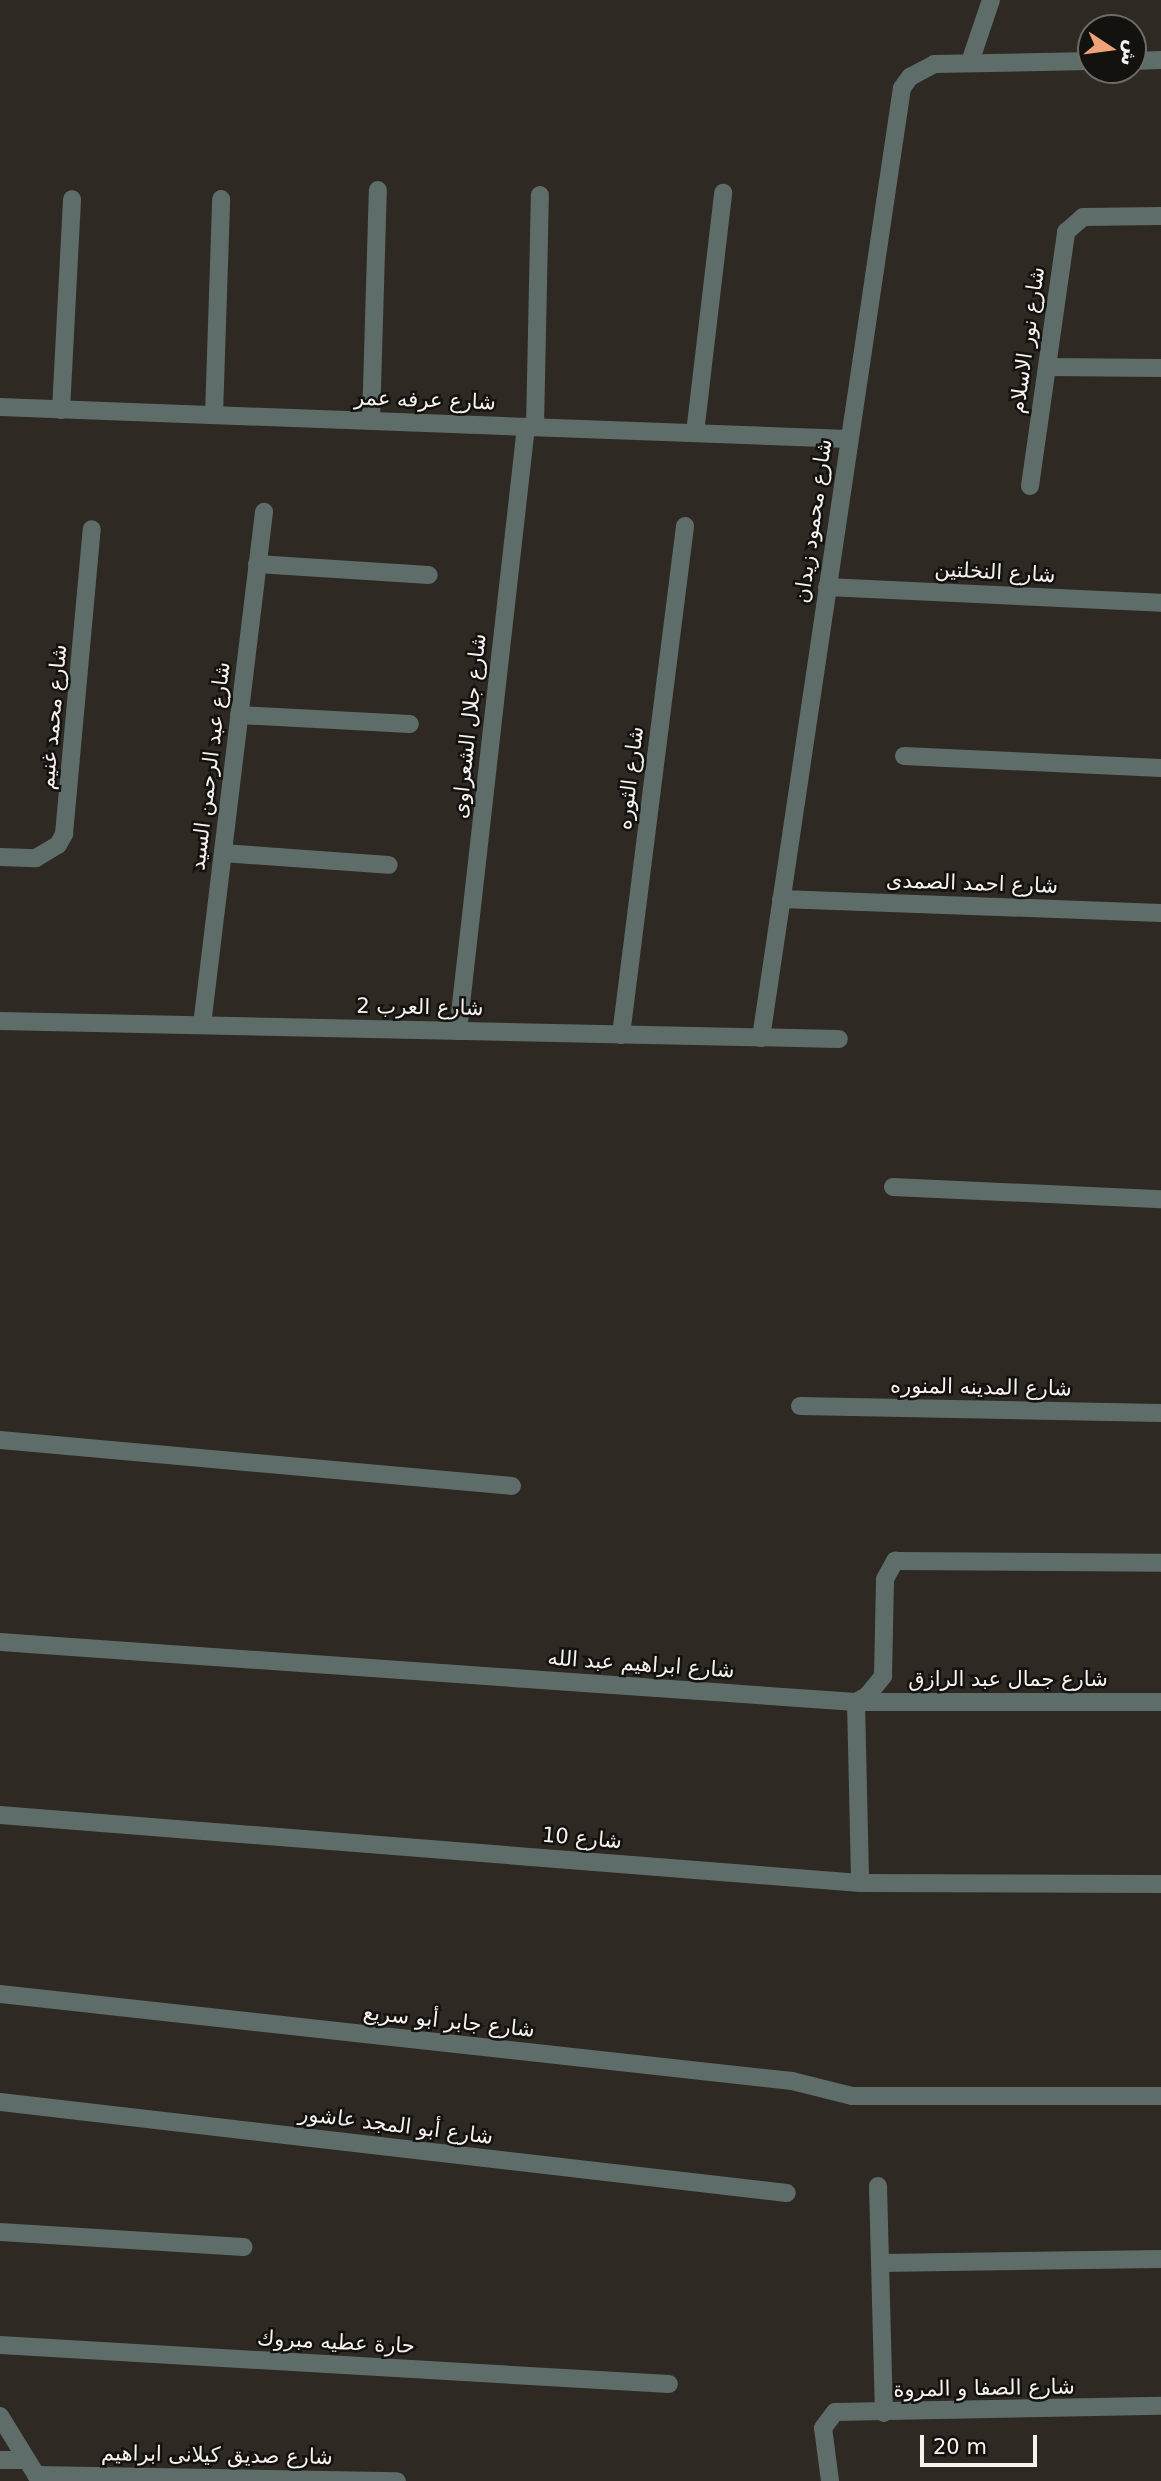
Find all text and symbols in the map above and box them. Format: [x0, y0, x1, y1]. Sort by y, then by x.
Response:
north arrow [1077, 14, 1147, 84]
text: ش [1117, 38, 1144, 69]
street label: شارع نور الاسلام [1004, 265, 1050, 415]
street label: شارع عرفه عمر [354, 385, 496, 415]
street label: شارع محمود زيدان [789, 437, 837, 605]
street label: شارع النخلتين [934, 556, 1056, 588]
street label: شارع جلال الشعراوى [447, 632, 491, 820]
street label: شارع محمد غنيم [34, 643, 72, 791]
street label: شارع عبد الرحمن السيد [185, 660, 235, 872]
street label: شارع الثوره [611, 725, 649, 831]
street label: شارع احمد الصمدى [886, 867, 1058, 899]
street label: شارع العرب 2 [356, 993, 484, 1021]
street label: شارع المدينه المنوره [890, 1373, 1072, 1401]
street label: شارع ابراهيم عبد الله [547, 1645, 735, 1683]
street label: شارع جمال عبد الرازق [908, 1666, 1108, 1692]
street label: شارع 10 [541, 1822, 623, 1854]
street label: شارع جابر أبو سريع [362, 1999, 536, 2043]
street label: شارع أبو المجد عاشور [297, 2101, 495, 2149]
street label: حارة عطيه مبروك [257, 2325, 415, 2359]
street label: شارع الصفا و المروة [893, 2374, 1075, 2402]
scale bar [923, 2422, 1040, 2466]
text: 20 m [933, 2435, 987, 2459]
street label: شارع صديق كيلانى ابراهيم [101, 2440, 333, 2470]

